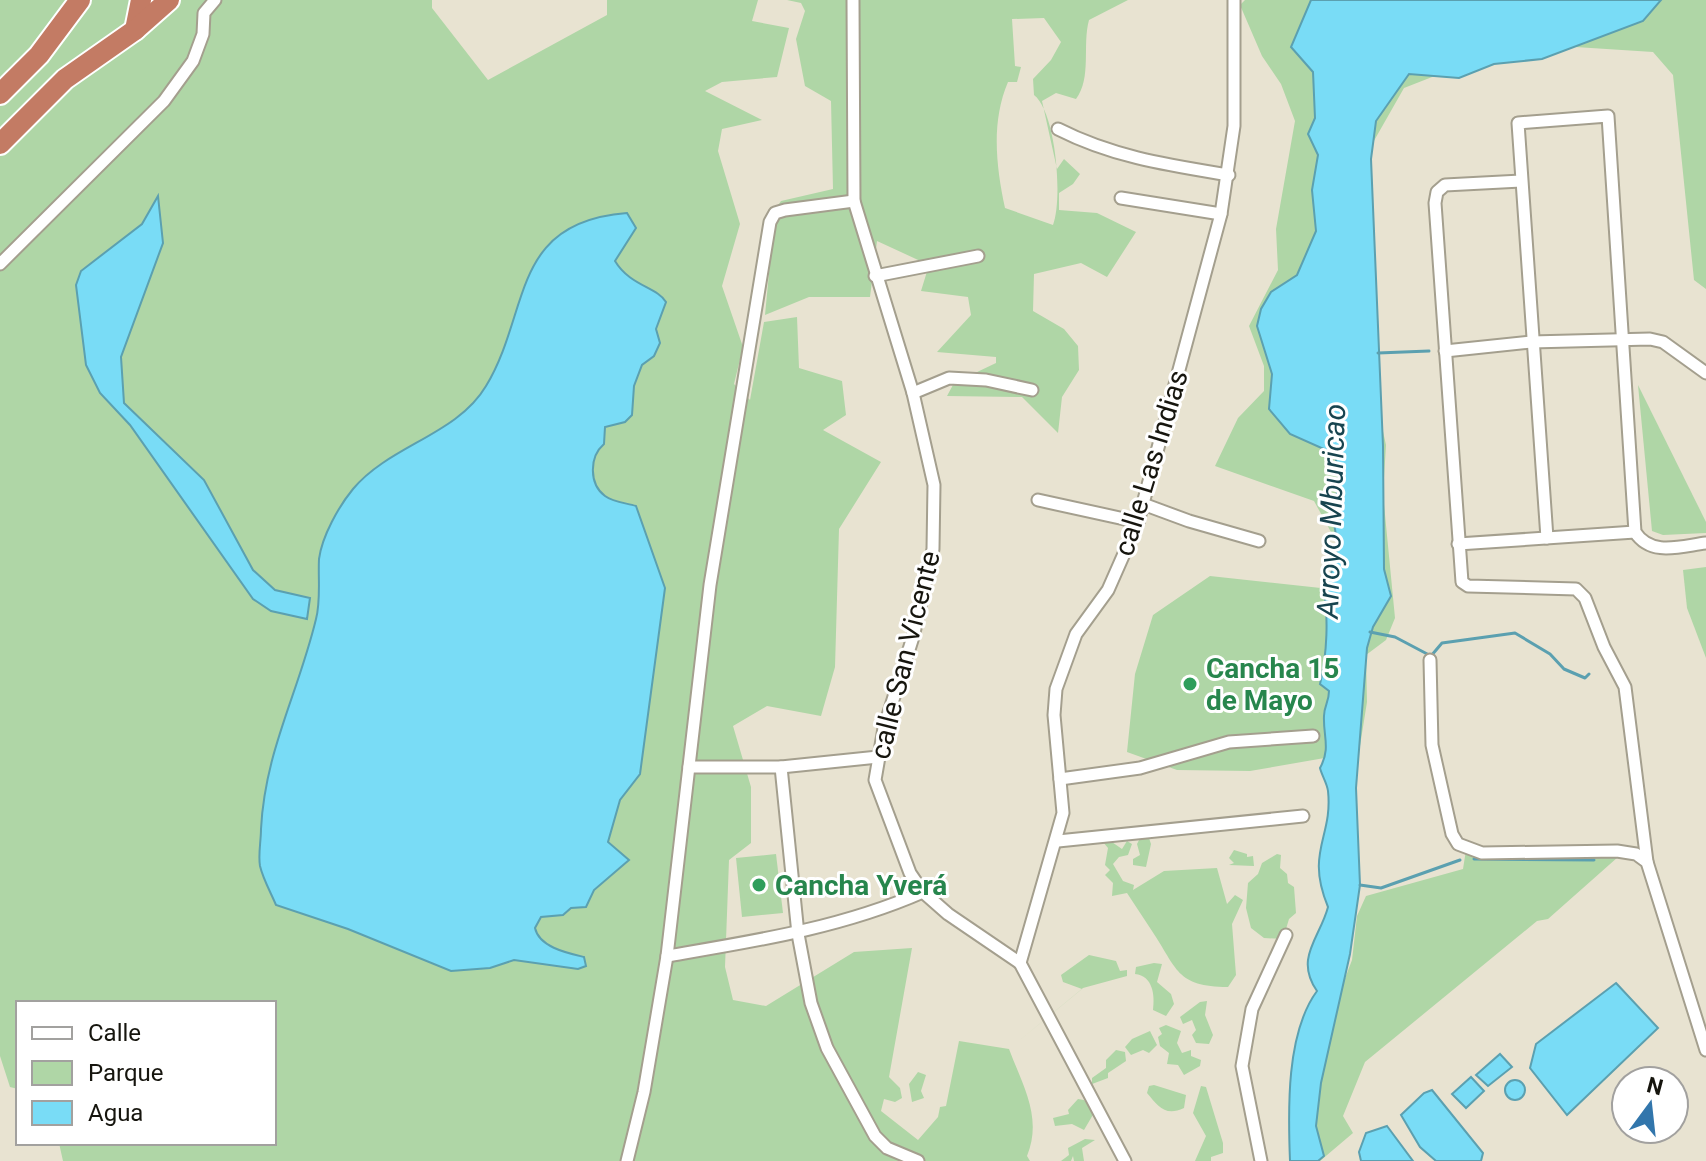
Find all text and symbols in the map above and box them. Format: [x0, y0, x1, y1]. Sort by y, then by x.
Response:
street label: calle Las Indias [1107, 366, 1195, 560]
water label: Arroyo Mburicao [1310, 403, 1352, 621]
street label: calle San Vicente [863, 548, 947, 762]
place label: Cancha 15 de Mayo [1206, 652, 1339, 717]
marker: Cancha 15 de Mayo [1181, 675, 1199, 693]
place label: Cancha Yverá [775, 869, 947, 902]
marker: Cancha Yverá [750, 876, 768, 894]
legend [16, 1001, 276, 1145]
text: Calle [88, 1019, 141, 1047]
text: Parque [88, 1059, 164, 1087]
north arrow [1610, 1065, 1690, 1145]
text: N [1644, 1072, 1666, 1100]
text: Agua [88, 1099, 143, 1127]

